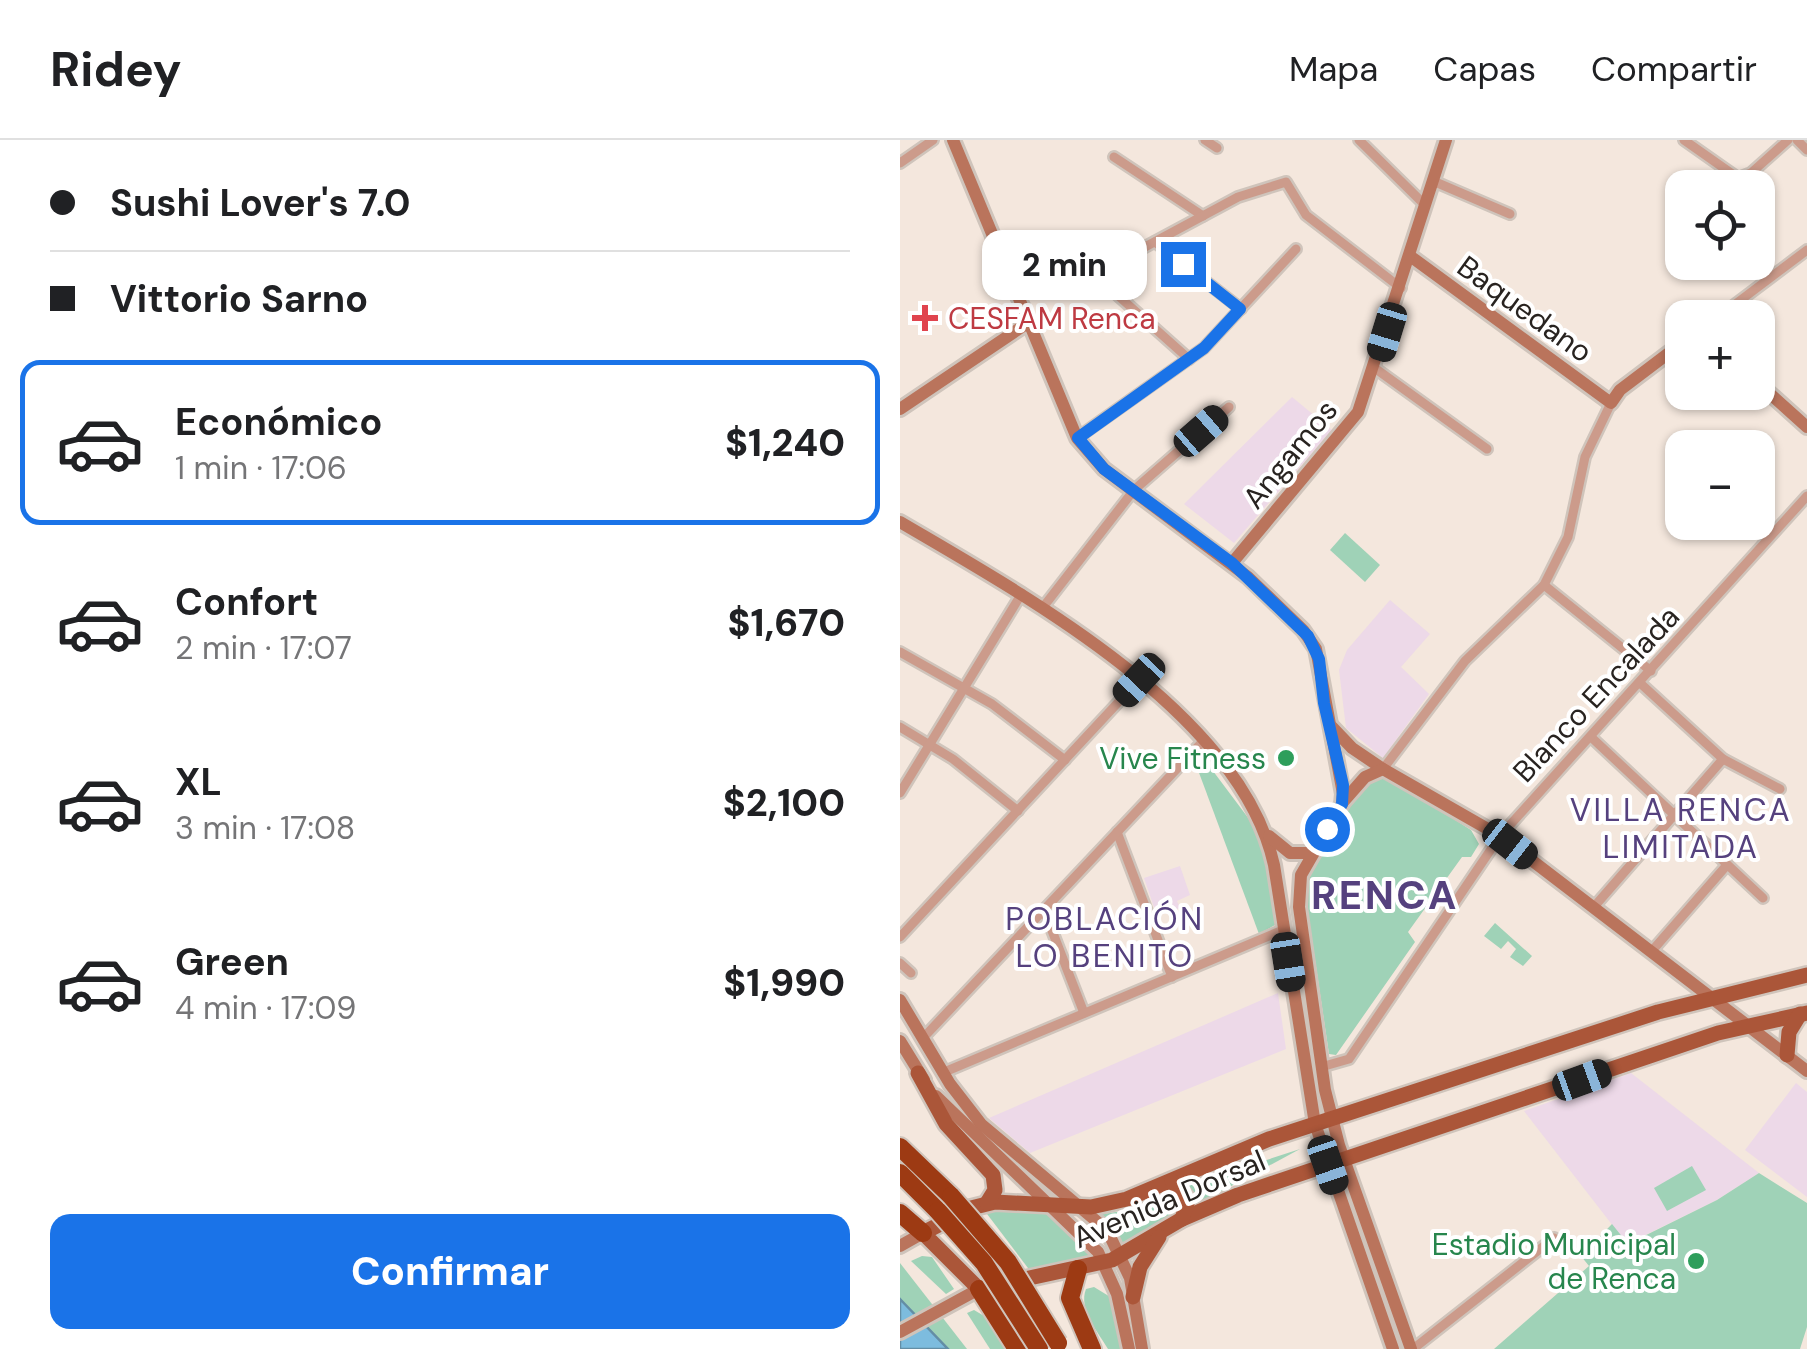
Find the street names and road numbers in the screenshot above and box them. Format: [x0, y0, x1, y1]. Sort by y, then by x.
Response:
street label: Baquedano [1450, 247, 1600, 371]
street label: Angamos [1234, 391, 1346, 517]
street label: Blanco Encalada [1504, 598, 1688, 790]
street label: Avenida Dorsal [1067, 1141, 1271, 1257]

